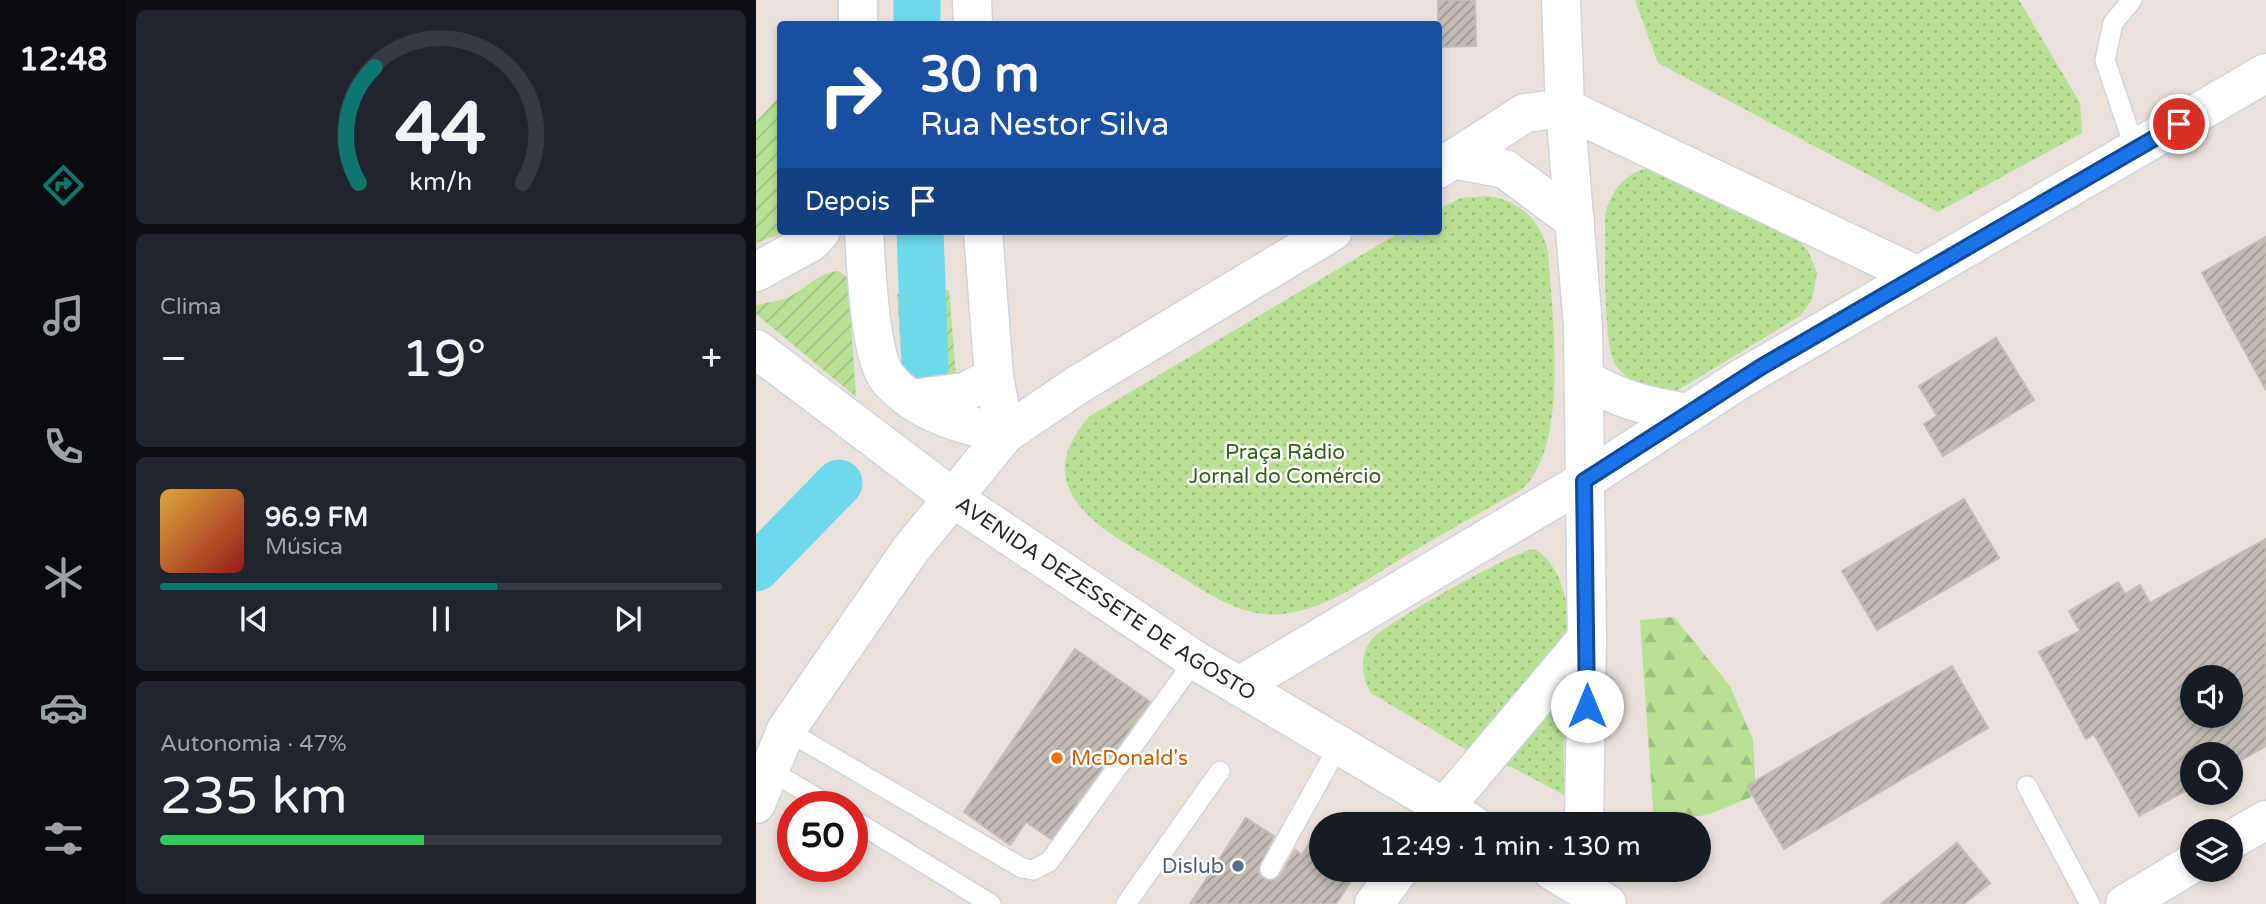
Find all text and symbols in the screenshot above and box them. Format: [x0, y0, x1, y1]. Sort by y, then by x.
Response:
text: 12:48 [19, 41, 107, 79]
text: 30 m [920, 46, 1039, 105]
icon: right [805, 49, 896, 140]
text: 44 [395, 86, 487, 174]
pin [2149, 94, 2209, 154]
icon: arrive [2160, 105, 2198, 143]
text: Rua Nestor Silva [920, 106, 1169, 144]
icon: directions [39, 161, 88, 210]
text: km/h [410, 167, 472, 197]
icon: arrive [904, 182, 942, 220]
text: Depois [805, 186, 890, 217]
icon: music [39, 291, 88, 340]
text: Clima [160, 293, 221, 321]
text: 19° [401, 328, 486, 391]
text: − [160, 336, 187, 382]
text: + [701, 336, 722, 382]
icon: phone [39, 422, 88, 471]
park label: Praça Rádio Jornal do Comércio [1189, 440, 1381, 489]
street label: AVENIDA DEZESSETE DE AGOSTO [951, 491, 1260, 706]
text: 96.9 FM [265, 502, 368, 533]
text: Música [265, 533, 343, 561]
icon: climate [39, 553, 88, 602]
icon: previous [235, 600, 273, 638]
icon: pause [422, 600, 460, 638]
icon: next [609, 600, 647, 638]
map controls [2180, 665, 2243, 882]
button: sound [2180, 665, 2243, 728]
position arrow [1550, 669, 1624, 743]
icon: car [39, 683, 88, 732]
text: Autonomia · 47% [160, 730, 347, 758]
button: search [2180, 742, 2243, 805]
place label: McDonald's [1071, 746, 1188, 771]
marker: McDonald's [1049, 750, 1065, 766]
text: 235 km [160, 765, 348, 828]
speed limit sign: 50 [777, 791, 868, 882]
icon: filters [39, 814, 88, 863]
button: layers [2180, 819, 2243, 882]
text: 12:49 · 1 min · 130 m [1379, 831, 1641, 862]
place label: Dislub [1162, 854, 1224, 879]
marker: Dislub [1230, 858, 1246, 874]

